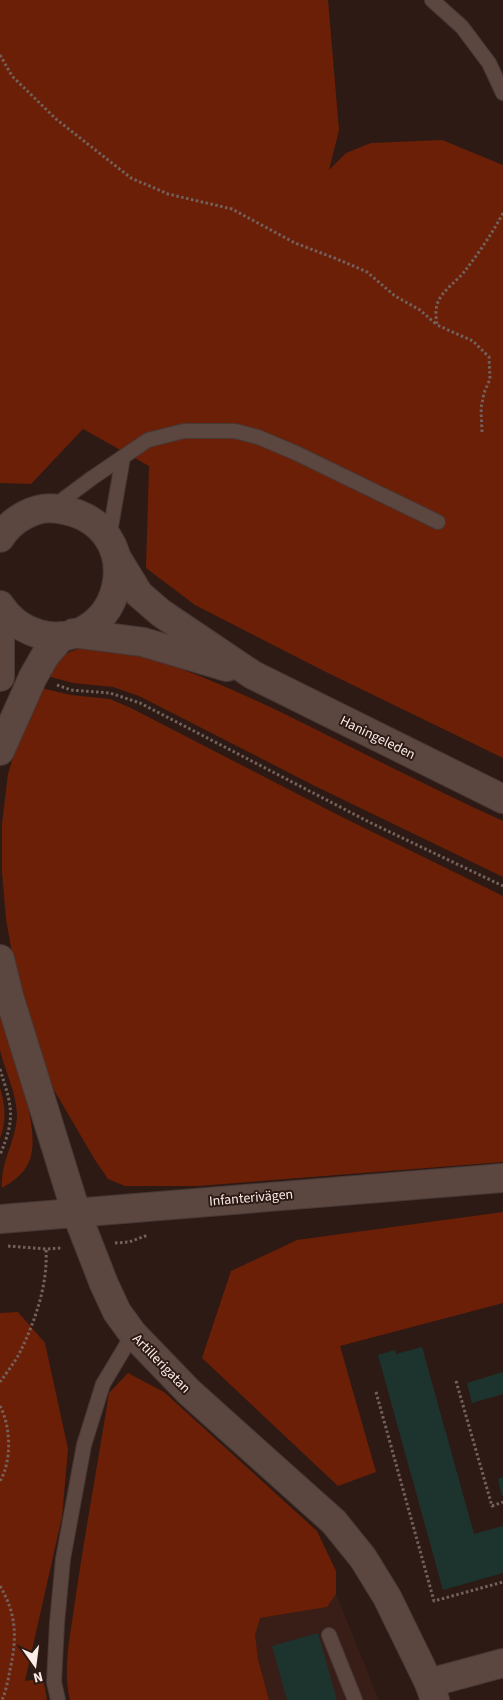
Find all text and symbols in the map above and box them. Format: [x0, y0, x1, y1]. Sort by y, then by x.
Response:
street label: Haningeleden [336, 711, 419, 765]
street label: Infanterivägen [208, 1184, 294, 1212]
street label: Artillerigatan [128, 1329, 195, 1398]
north arrow [10, 1640, 60, 1690]
text: N [31, 1666, 45, 1687]

